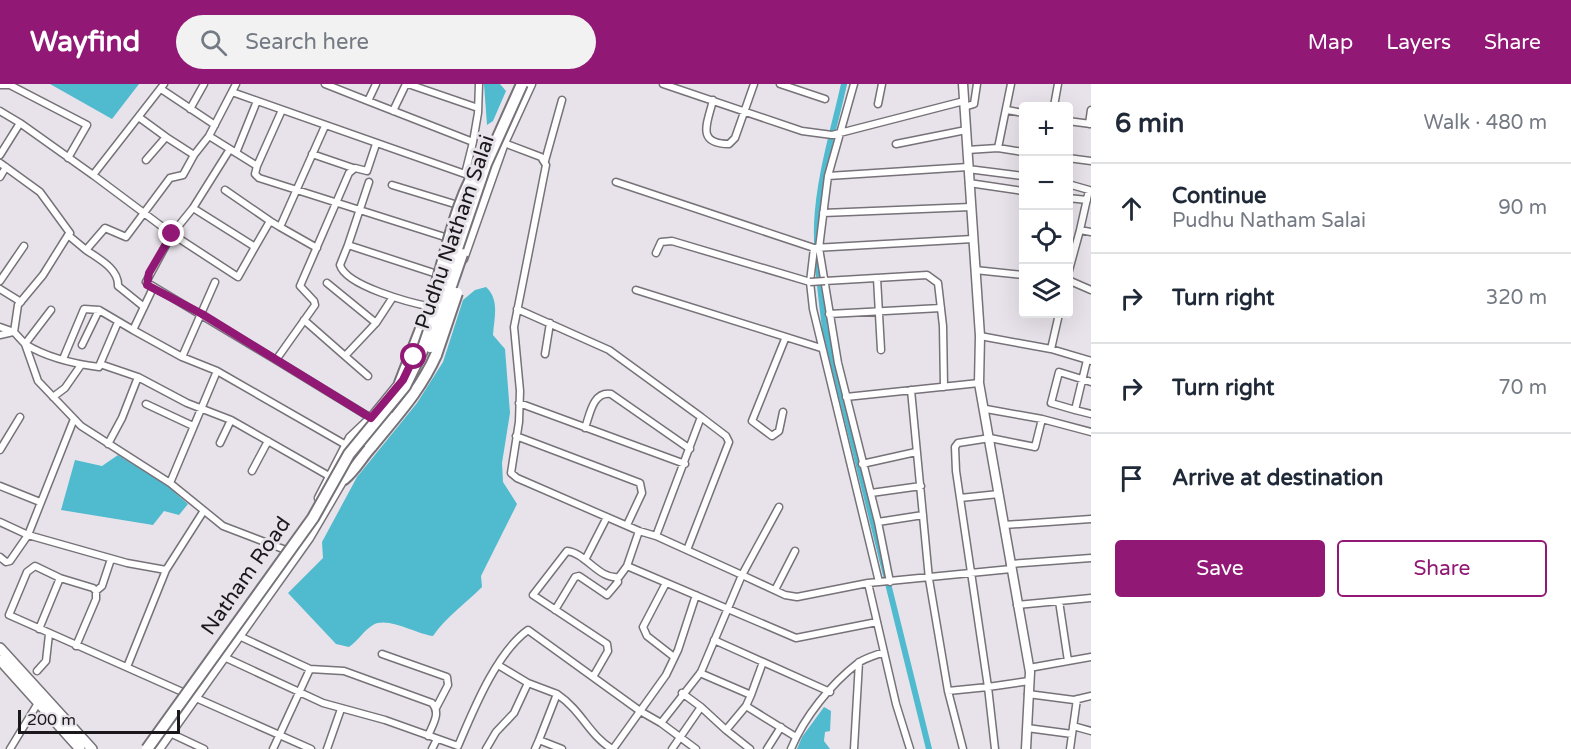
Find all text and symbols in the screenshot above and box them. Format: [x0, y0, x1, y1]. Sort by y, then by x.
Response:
search box [176, 15, 596, 69]
text: Wayfind [30, 25, 140, 59]
icon: search [197, 26, 230, 59]
text: Search here [245, 29, 369, 55]
text: Map [1308, 30, 1353, 55]
text: Layers [1386, 30, 1451, 55]
text: Share [1484, 30, 1541, 55]
map controls [1019, 102, 1073, 318]
button: + [1019, 102, 1073, 156]
text: 6 min [1115, 108, 1184, 139]
text: Walk · 480 m [1424, 111, 1547, 135]
street label: Pudhu Natham Salai [410, 132, 500, 332]
button: − [1019, 156, 1073, 210]
text: Continue [1172, 183, 1267, 209]
icon: ahead [1115, 192, 1148, 225]
text: 90 m [1498, 196, 1547, 220]
text: Pudhu Natham Salai [1172, 209, 1366, 233]
button: locate [1019, 210, 1073, 264]
route end [158, 220, 184, 246]
button: layers [1019, 264, 1073, 318]
icon: right [1115, 282, 1148, 315]
text: Turn right [1172, 285, 1274, 311]
text: 320 m [1486, 286, 1547, 310]
route start [400, 343, 426, 369]
icon: right [1115, 372, 1148, 405]
text: Turn right [1172, 375, 1274, 401]
text: 70 m [1498, 376, 1547, 400]
icon: arrive [1115, 462, 1148, 495]
text: Arrive at destination [1172, 465, 1383, 491]
street label: Natham Road [196, 512, 296, 640]
button: Save [1115, 540, 1325, 597]
button: Share [1337, 540, 1547, 597]
scale bar [18, 707, 180, 734]
text: 200 m [27, 710, 76, 730]

